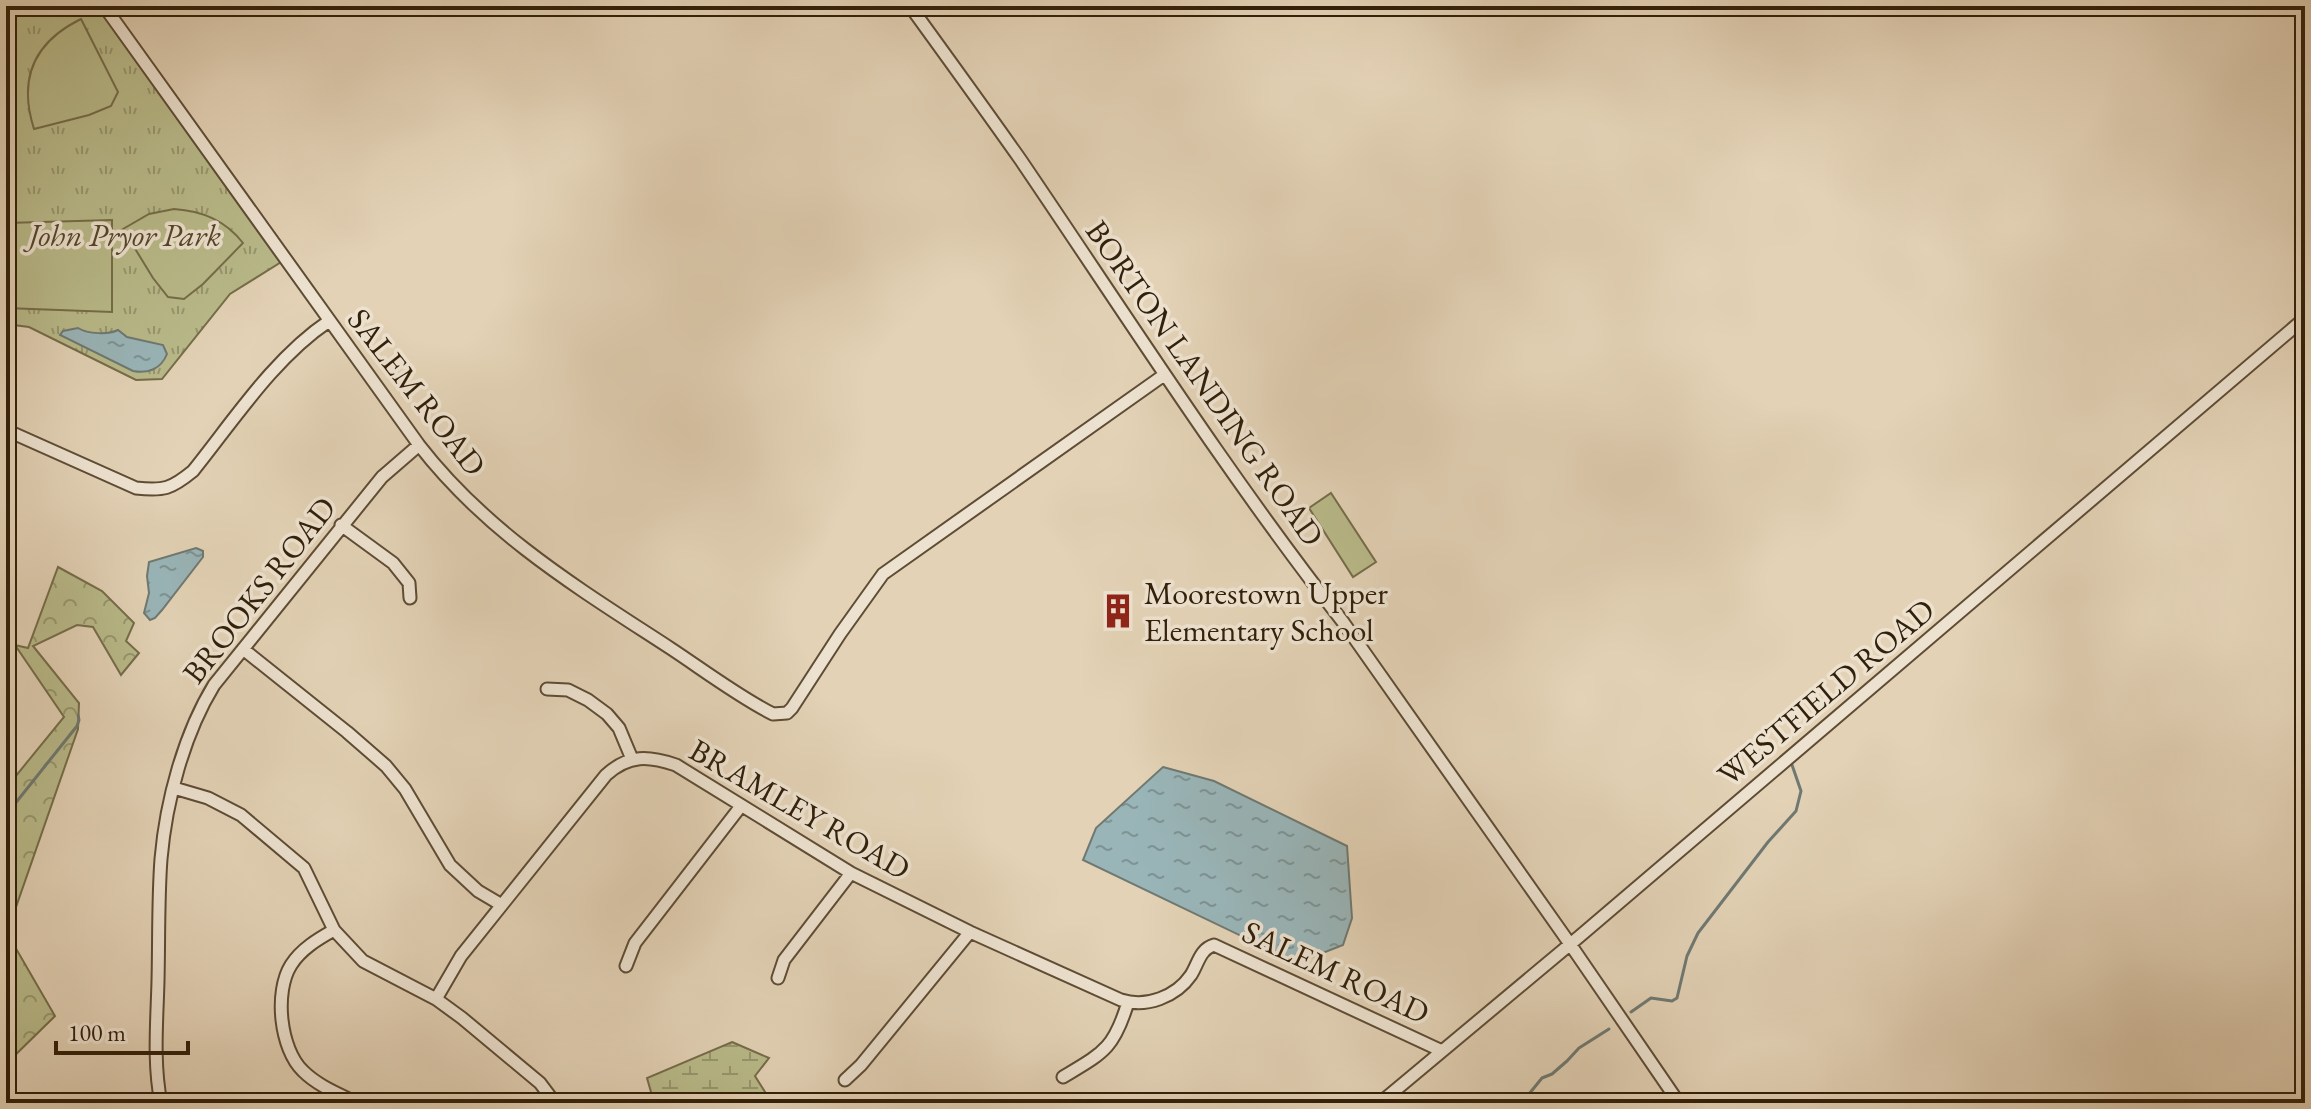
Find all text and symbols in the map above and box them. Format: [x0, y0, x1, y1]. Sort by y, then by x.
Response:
street label: BORTON LANDING ROAD [1076, 212, 1334, 554]
park label: John Pryor Park [23, 214, 221, 256]
street label: SALEM ROAD [338, 300, 496, 484]
street label: BROOKS ROAD [173, 488, 345, 692]
place label: Moorestown Upper Elementary School [1144, 572, 1388, 651]
street label: WESTFIELD ROAD [1709, 589, 1943, 795]
building icon: Moorestown Upper Elementary School [1099, 592, 1137, 630]
street label: BRAMLEY ROAD [682, 729, 918, 889]
street label: SALEM ROAD [1236, 910, 1436, 1034]
scale bar [56, 1005, 188, 1055]
text: 100 m [68, 1017, 126, 1048]

